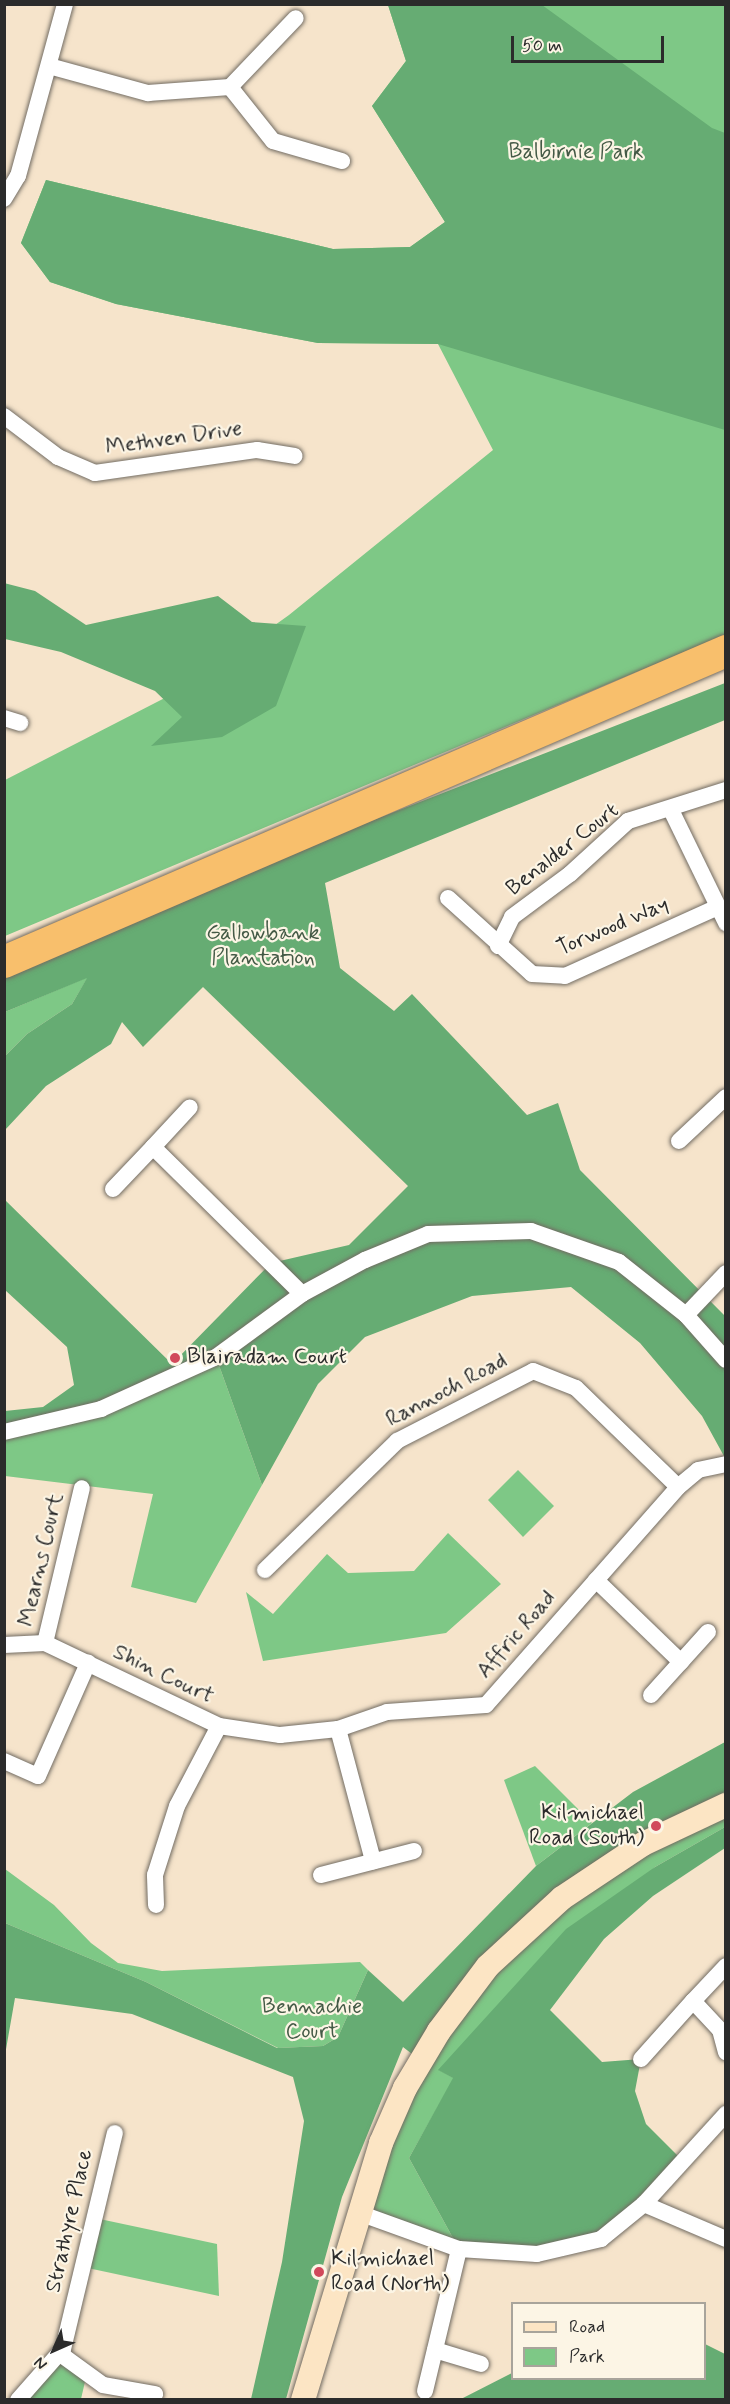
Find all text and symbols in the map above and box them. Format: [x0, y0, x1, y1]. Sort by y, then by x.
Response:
scale bar [514, 24, 667, 62]
text: 50 m [522, 34, 562, 58]
park label: Balbirnie Park [509, 140, 643, 166]
street label: Methven Drive [105, 416, 243, 462]
street label: Benalder Court [500, 797, 626, 903]
street label: Torwood Way [552, 891, 674, 963]
park label: Gallowbank Plantation [206, 920, 320, 972]
place label: Blairadam Court [187, 1345, 346, 1371]
street label: Rannoch Road [382, 1348, 512, 1434]
marker: Blairadam Court [168, 1351, 182, 1365]
street label: Mearns Court [14, 1491, 70, 1629]
street label: Affric Road [472, 1586, 562, 1684]
street label: Shin Court [110, 1640, 216, 1710]
place label: Kilmichael Road (South) [529, 1800, 644, 1852]
marker: Kilmichael Road (South) [649, 1819, 663, 1833]
park label: Bennachie Court [262, 1994, 362, 2046]
street label: Strathyre Place [41, 2148, 99, 2294]
place label: Kilmichael Road (North) [331, 2246, 449, 2298]
marker: Kilmichael Road (North) [312, 2265, 326, 2279]
legend [511, 2302, 706, 2380]
text: Road [569, 2315, 605, 2339]
north arrow [24, 2320, 84, 2380]
text: Park [569, 2345, 605, 2369]
text: N [30, 2352, 52, 2374]

